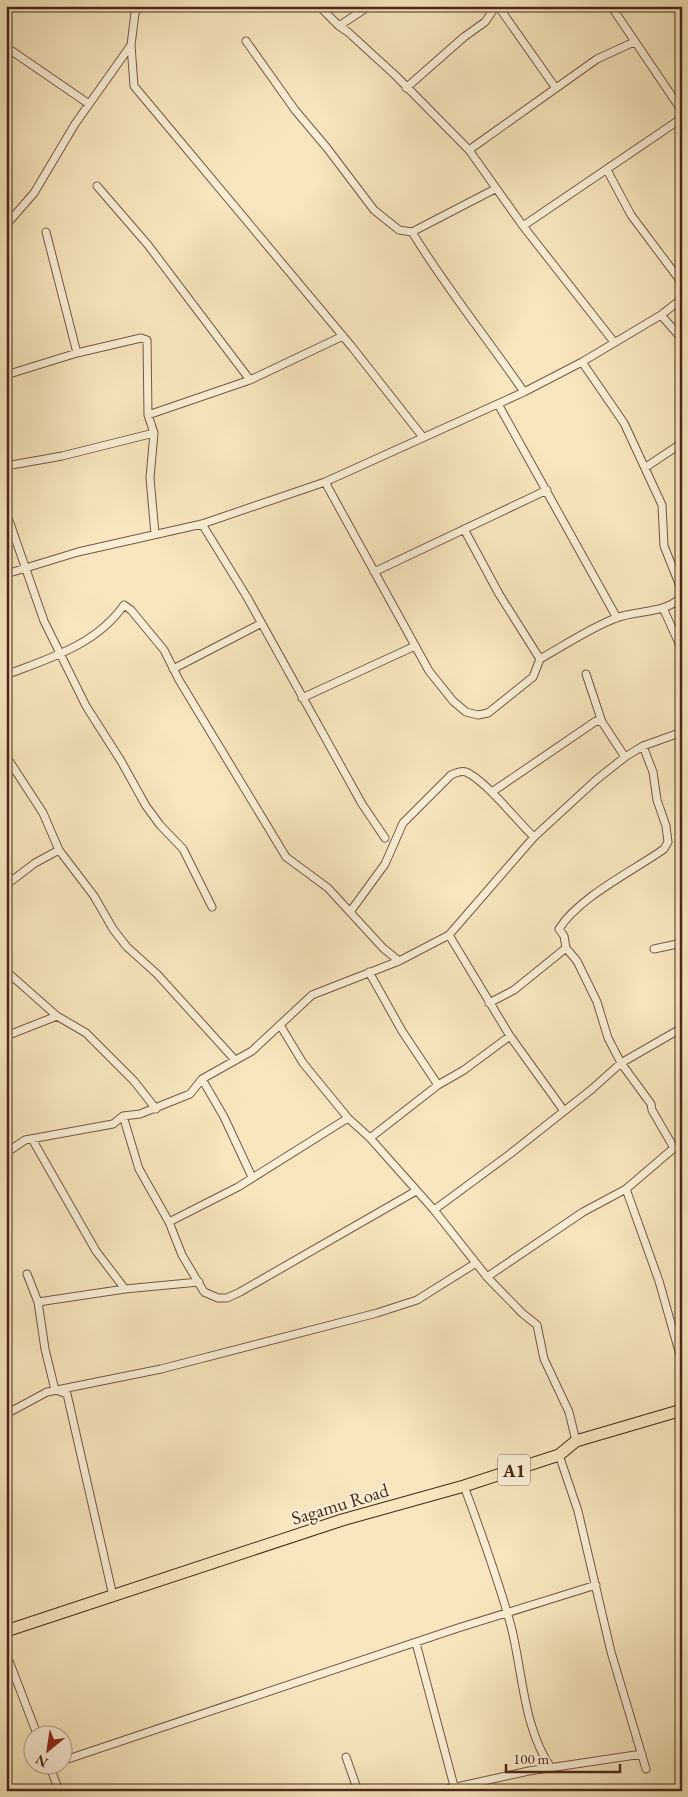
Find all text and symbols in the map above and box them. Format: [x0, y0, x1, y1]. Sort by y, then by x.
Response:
road number: A1 [498, 1454, 530, 1486]
street label: Sagamu Road [288, 1477, 392, 1531]
north arrow [22, 1724, 72, 1774]
scale bar [506, 1742, 619, 1774]
text: 100 m [513, 1749, 550, 1768]
text: N [32, 1750, 51, 1772]

